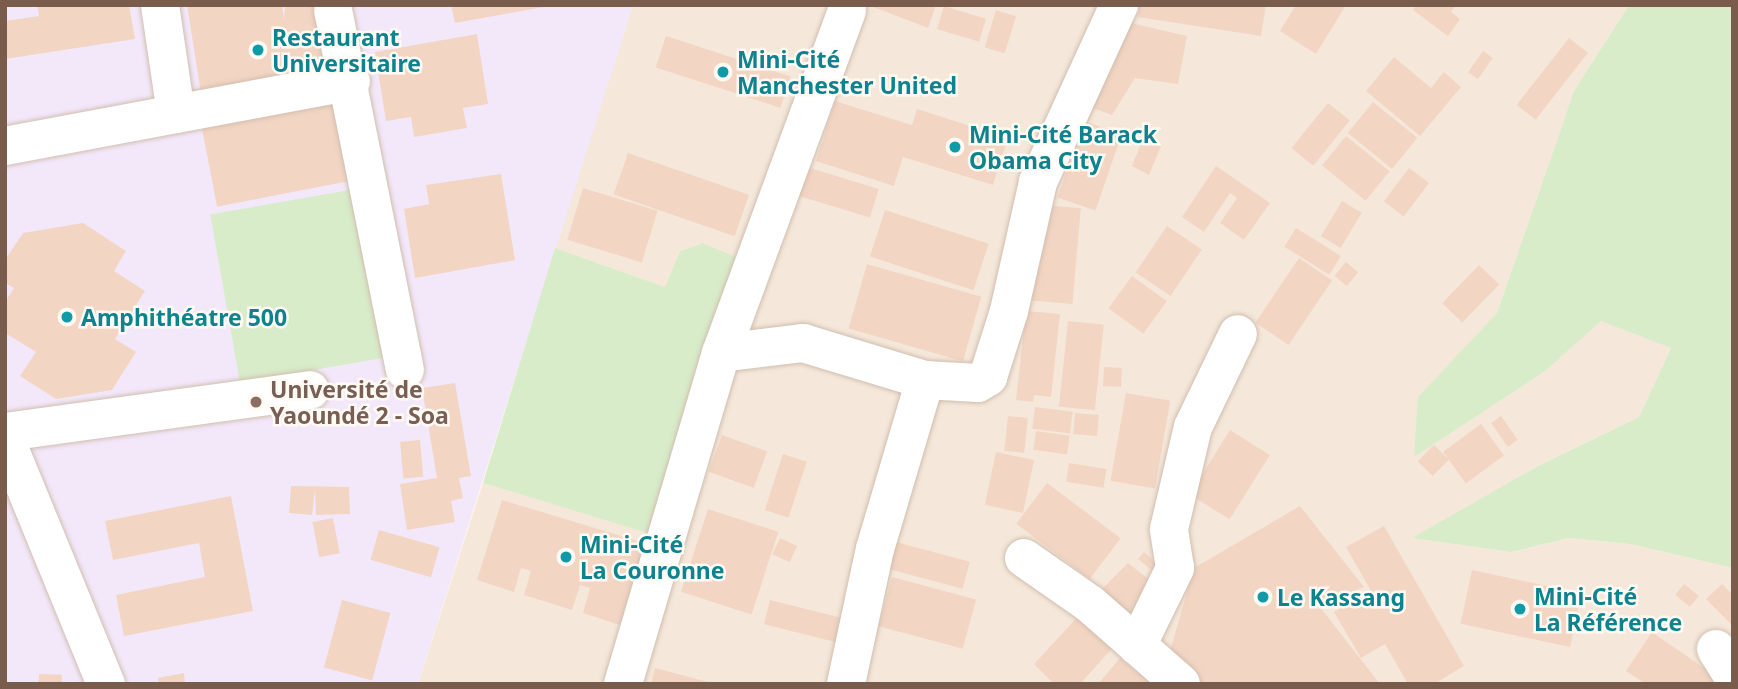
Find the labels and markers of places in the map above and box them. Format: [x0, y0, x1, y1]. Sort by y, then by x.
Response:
place label: Restaurant Universitaire [272, 23, 421, 77]
marker: Restaurant Universitaire [250, 42, 266, 58]
place label: Mini-Cité Manchester United [737, 45, 957, 99]
marker: Mini-Cité Manchester United [715, 64, 731, 80]
place label: Mini-Cité Barack Obama City [969, 120, 1157, 174]
marker: Mini-Cité Barack Obama City [947, 139, 963, 155]
place label: Amphithéatre 500 [81, 303, 287, 331]
marker: Amphithéatre 500 [59, 309, 75, 325]
place label: Université de Yaoundé 2 - Soa [270, 375, 449, 429]
marker: Université de Yaoundé 2 - Soa [248, 394, 264, 410]
place label: Mini-Cité La Couronne [580, 530, 725, 584]
marker: Mini-Cité La Couronne [558, 549, 574, 565]
place label: Mini-Cité La Référence [1534, 582, 1682, 636]
place label: Le Kassang [1277, 583, 1405, 611]
marker: Le Kassang [1255, 589, 1271, 605]
marker: Mini-Cité La Référence [1512, 601, 1528, 617]

